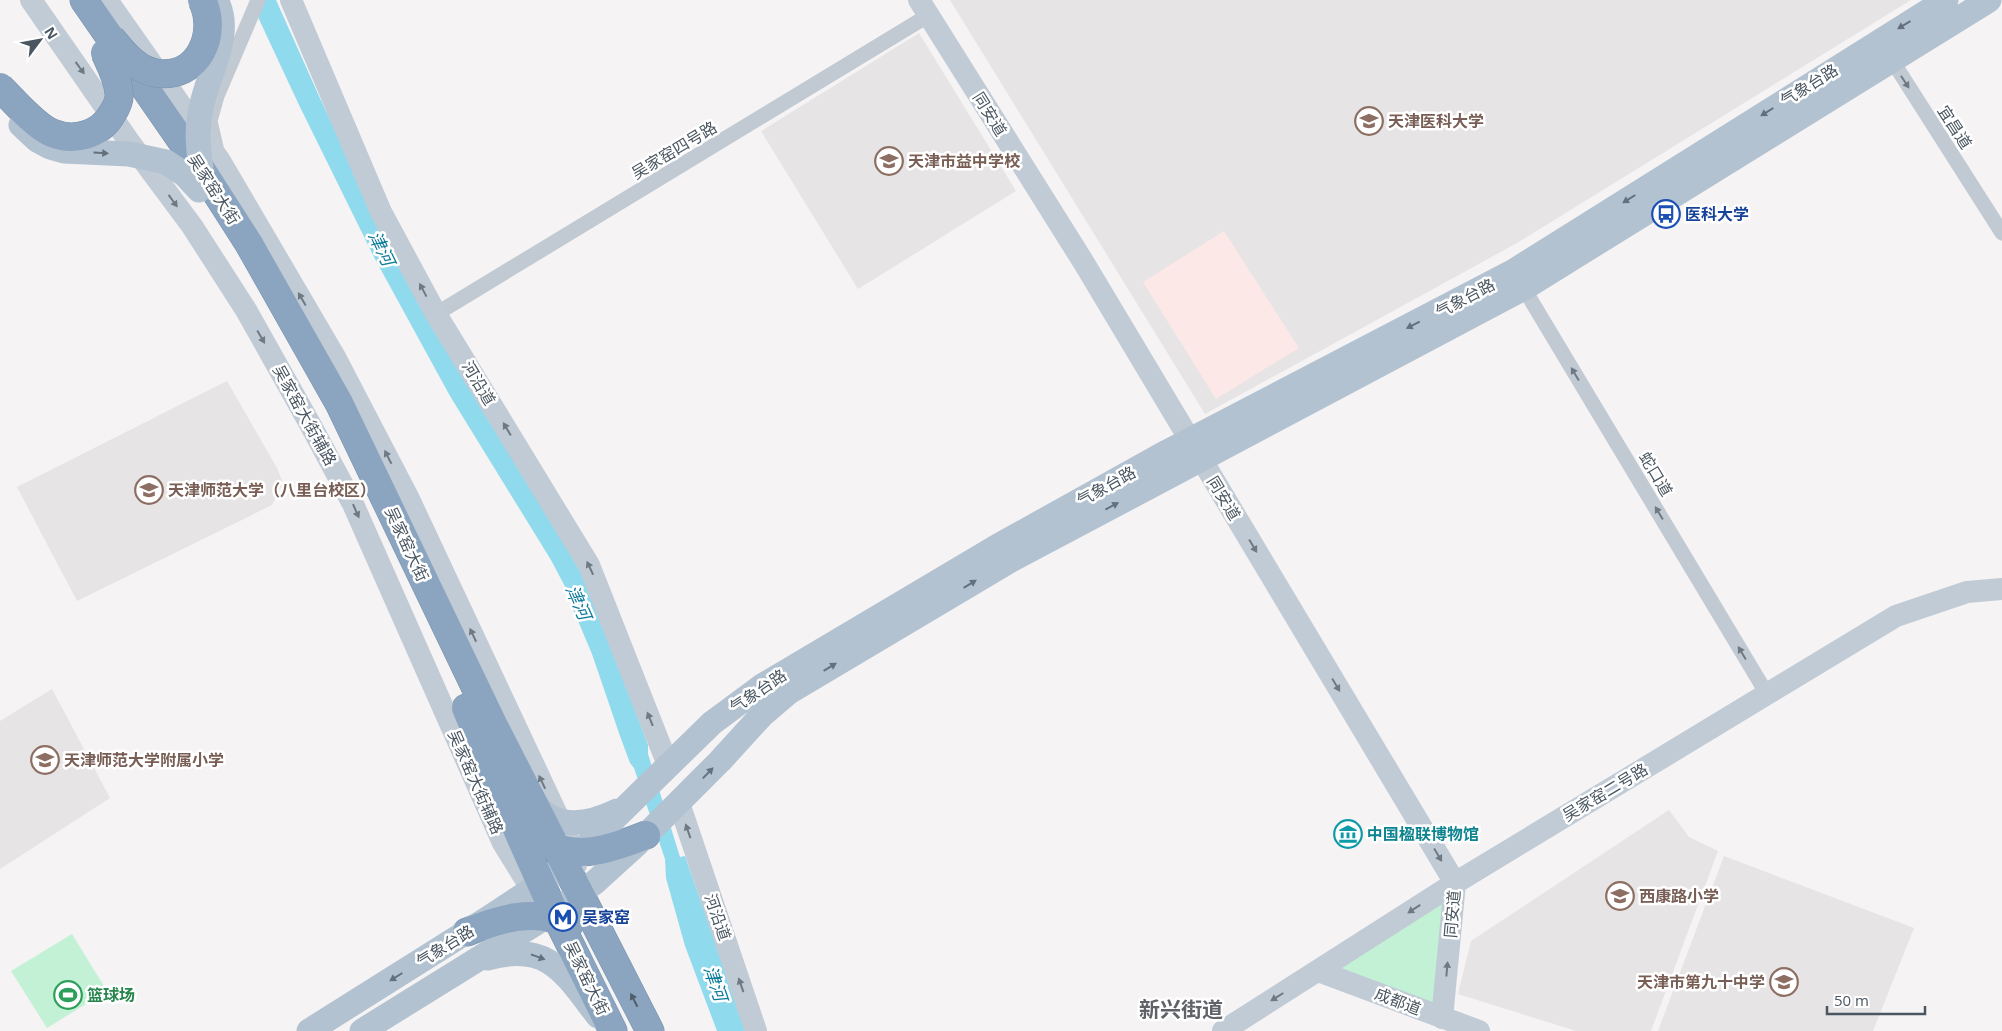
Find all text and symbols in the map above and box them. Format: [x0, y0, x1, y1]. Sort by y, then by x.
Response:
north arrow [15, 15, 65, 65]
one-way arrow [1897, 21, 1910, 30]
text: N [40, 23, 63, 43]
street label: 气象台路 [1776, 59, 1842, 111]
one-way arrow [75, 61, 85, 75]
one-way arrow [1901, 75, 1910, 88]
street label: 同安道 [968, 88, 1012, 140]
street label: 宜昌道 [1933, 101, 1977, 153]
school or university icon: 天津医科大学 [1354, 106, 1384, 136]
one-way arrow [1760, 107, 1773, 117]
place label: 天津医科大学 [1388, 110, 1484, 132]
street label: 吴家窑四号路 [627, 116, 721, 184]
school or university icon: 天津市益中学校 [874, 146, 904, 176]
street label: 吴家窑大街 [183, 149, 245, 229]
one-way arrow [93, 150, 109, 158]
place label: 天津市益中学校 [908, 150, 1021, 172]
one-way arrow [168, 194, 178, 208]
one-way arrow [1623, 195, 1636, 204]
bus stop icon: 医科大学 [1651, 199, 1681, 229]
place label: 医科大学 [1685, 203, 1749, 225]
water label: 津河 [363, 227, 402, 272]
street label: 气象台路 [1432, 273, 1498, 323]
one-way arrow [419, 283, 428, 296]
one-way arrow [298, 292, 307, 305]
one-way arrow [1406, 321, 1421, 329]
one-way arrow [257, 330, 265, 345]
street label: 河沿道 [457, 357, 501, 409]
street label: 吴家窑大街辅路 [268, 361, 342, 469]
one-way arrow [1571, 367, 1580, 380]
one-way arrow [502, 423, 511, 436]
street label: 蛇口道 [1634, 448, 1678, 500]
one-way arrow [384, 450, 392, 464]
street label: 气象台路 [1073, 461, 1139, 511]
street label: 同安道 [1202, 472, 1246, 524]
school or university icon: 天津师范大学（八里台校区） [134, 475, 164, 505]
place label: 天津师范大学（八里台校区） [168, 479, 376, 501]
one-way arrow [1105, 502, 1120, 510]
street label: 吴家窑大街 [380, 503, 434, 585]
one-way arrow [352, 504, 360, 518]
one-way arrow [1654, 507, 1663, 520]
one-way arrow [1248, 539, 1257, 552]
one-way arrow [586, 561, 594, 575]
one-way arrow [963, 579, 976, 588]
water label: 津河 [561, 581, 599, 626]
one-way arrow [469, 628, 477, 642]
one-way arrow [1738, 646, 1747, 659]
one-way arrow [824, 663, 837, 672]
street label: 气象台路 [725, 664, 791, 718]
one-way arrow [1332, 679, 1341, 692]
one-way arrow [646, 711, 654, 726]
street label: 吴家窑大街辅路 [443, 726, 509, 838]
school or university icon: 天津师范大学附属小学 [30, 745, 60, 775]
place label: 天津师范大学附属小学 [64, 749, 224, 771]
street label: 吴家窑二号路 [1558, 758, 1652, 826]
one-way arrow [702, 767, 714, 779]
one-way arrow [537, 775, 545, 789]
museum icon: 中国楹联博物馆 [1333, 819, 1363, 849]
one-way arrow [684, 823, 692, 838]
place label: 中国楹联博物馆 [1367, 823, 1479, 845]
one-way arrow [1433, 848, 1442, 861]
school or university icon: 西康路小学 [1605, 881, 1635, 911]
place label: 西康路小学 [1639, 885, 1719, 907]
street label: 同安道 [1439, 889, 1465, 939]
street label: 河沿道 [700, 891, 736, 943]
metro station icon: 吴家窑 [548, 902, 578, 932]
one-way arrow [1407, 904, 1420, 914]
place label: 吴家窑 [582, 906, 630, 928]
street label: 气象台路 [412, 920, 478, 972]
street label: 吴家窑大街 [560, 937, 614, 1019]
one-way arrow [531, 953, 546, 961]
one-way arrow [1443, 961, 1451, 977]
water label: 津河 [699, 962, 734, 1007]
school or university icon: 天津市第九十中学 [1769, 967, 1799, 997]
place label: 天津市第九十中学 [1637, 971, 1765, 993]
one-way arrow [389, 972, 402, 981]
one-way arrow [736, 977, 744, 992]
sports icon: 篮球场 [53, 980, 83, 1010]
street label: 成都道 [1372, 982, 1424, 1020]
place label: 篮球场 [87, 984, 135, 1006]
scale bar [1827, 984, 1924, 1016]
text: 50 m [1834, 990, 1869, 1010]
one-way arrow [1270, 992, 1284, 1002]
one-way arrow [630, 993, 638, 1007]
district label: 新兴街道 [1139, 995, 1223, 1023]

